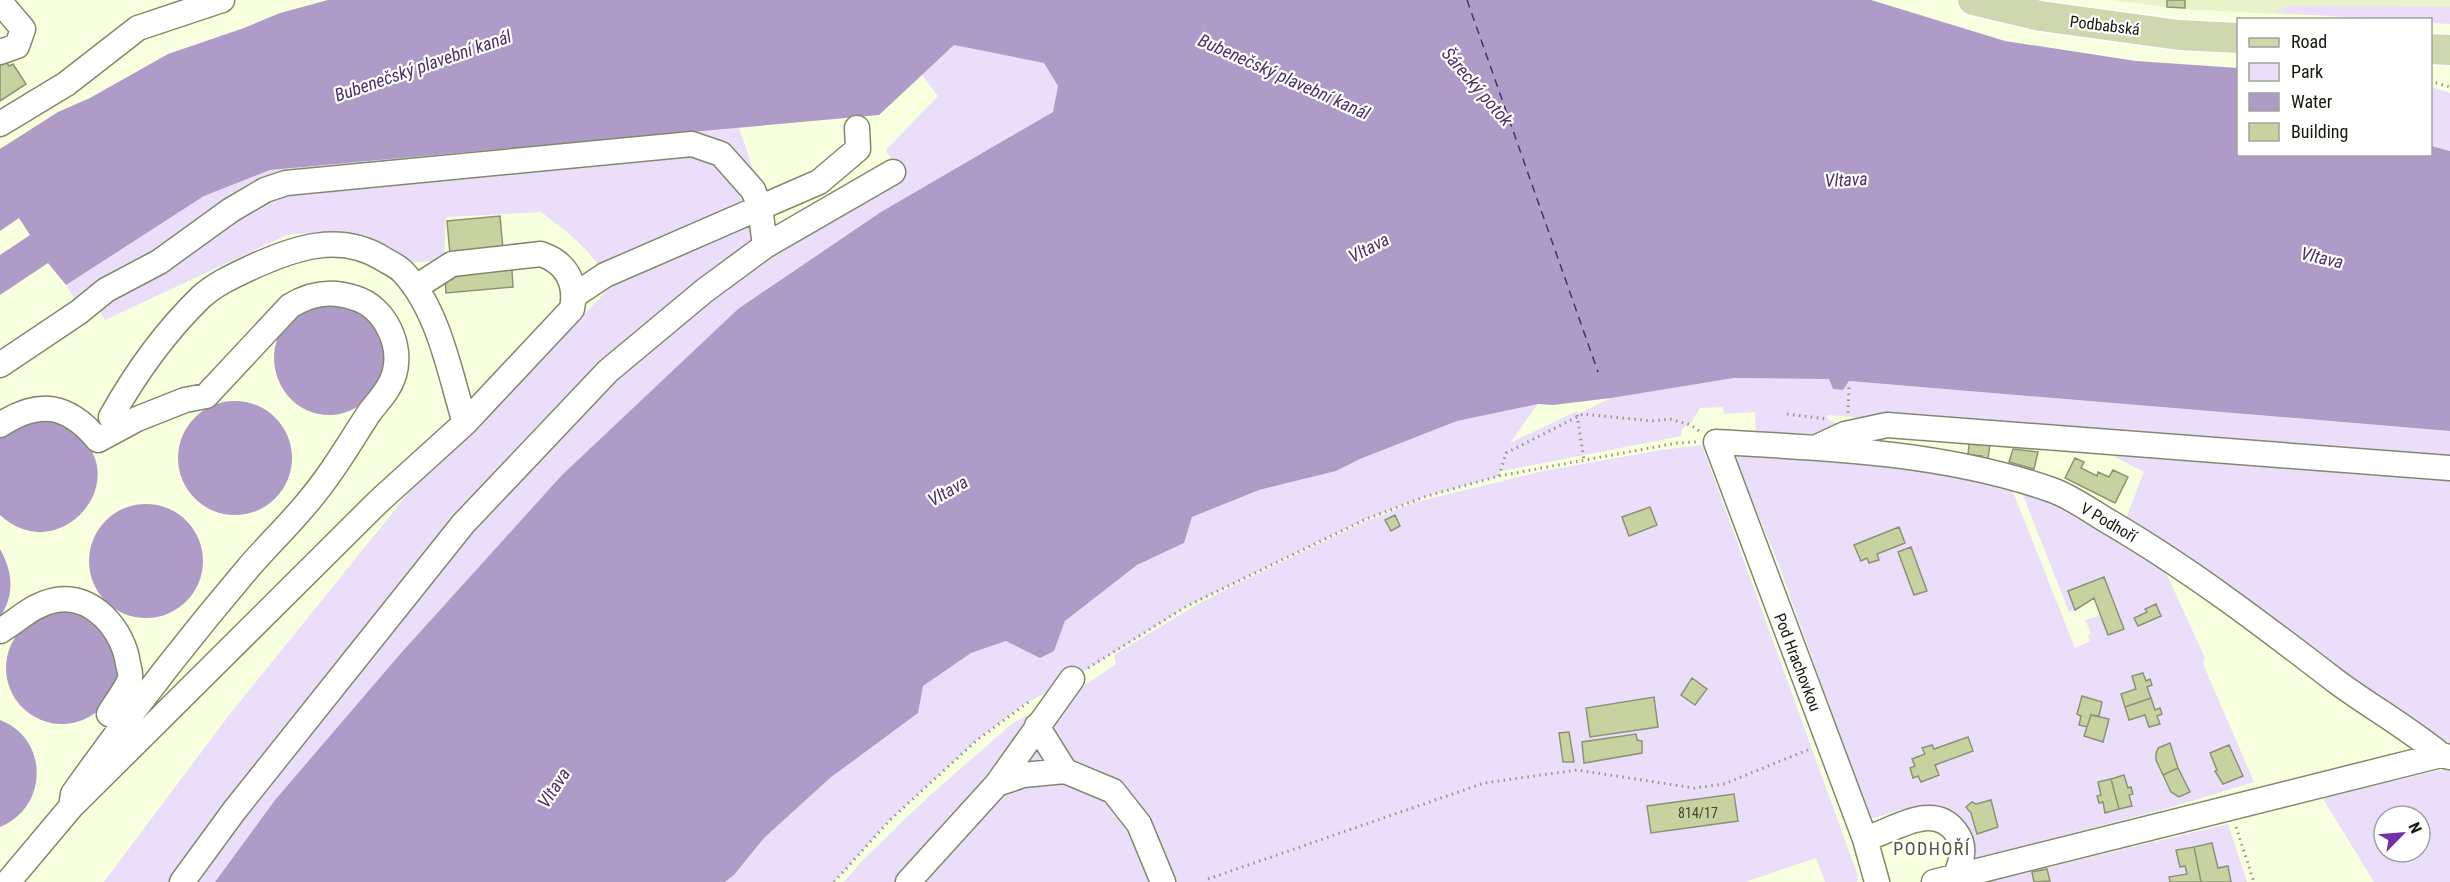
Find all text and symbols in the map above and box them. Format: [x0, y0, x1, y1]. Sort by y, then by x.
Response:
street label: Podbabská [2069, 12, 2141, 39]
legend [2237, 18, 2432, 156]
water label: Bubenečský plavební kanál [332, 25, 515, 106]
water label: Bubenečský plavební kanál [1195, 29, 1374, 124]
text: Road [2291, 31, 2327, 52]
water label: Šárecký potok [1438, 43, 1518, 131]
text: Park [2291, 61, 2323, 82]
text: Water [2291, 91, 2333, 112]
text: Building [2291, 121, 2348, 142]
water label: Vltava [1824, 168, 1868, 191]
water label: Vltava [1345, 228, 1393, 267]
water label: Vltava [2299, 242, 2345, 273]
water label: Vltava [924, 471, 972, 510]
street label: V Podhoří [2077, 499, 2141, 547]
street label: Pod Hrachovkou [1770, 611, 1825, 714]
water label: Vltava [533, 764, 574, 811]
north arrow [2372, 804, 2432, 864]
house number: 814/17 [1678, 805, 1718, 821]
text: N [2404, 819, 2426, 836]
district label: PODHOŘÍ [1893, 838, 1971, 859]

